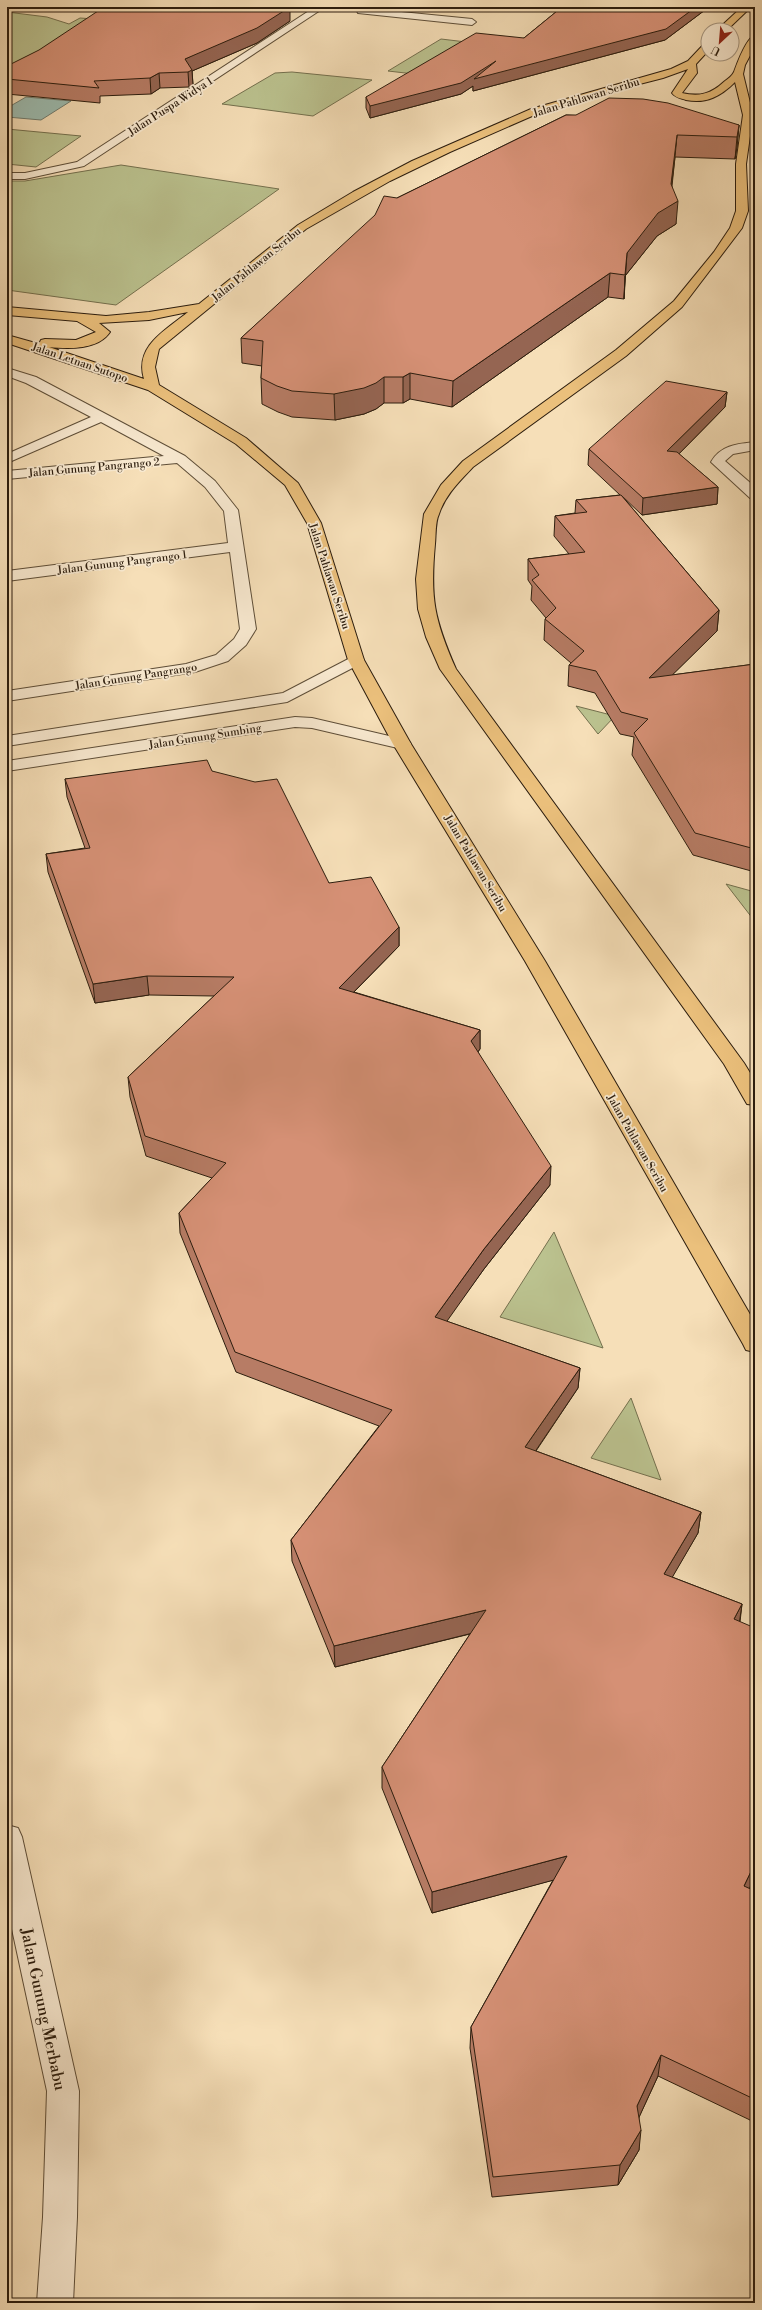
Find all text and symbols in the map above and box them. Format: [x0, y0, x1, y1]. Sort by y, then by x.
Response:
north arrow [700, 22, 740, 62]
text: U [709, 42, 723, 58]
street label: Jalan Puspa Widya 1 [125, 74, 216, 140]
street label: Jalan Pahlawan Seribu [530, 75, 642, 121]
street label: Jalan Pahlawan Seribu [208, 224, 305, 306]
street label: Jalan Letnan Sutopo [29, 340, 130, 386]
street label: Jalan Gunung Pangrango 2 [27, 455, 160, 481]
street label: Jalan Pahlawan Seribu [305, 521, 353, 632]
street label: Jalan Gunung Pangrango 1 [56, 548, 188, 578]
street label: Jalan Gunung Pangrango [73, 660, 198, 694]
street label: Jalan Gunung Sumbing [147, 721, 263, 753]
street label: Jalan Pahlawan Seribu [440, 812, 510, 915]
street label: Jalan Pahlawan Seribu [603, 1091, 671, 1196]
street label: Jalan Gunung Merbabu [16, 1925, 70, 2092]

